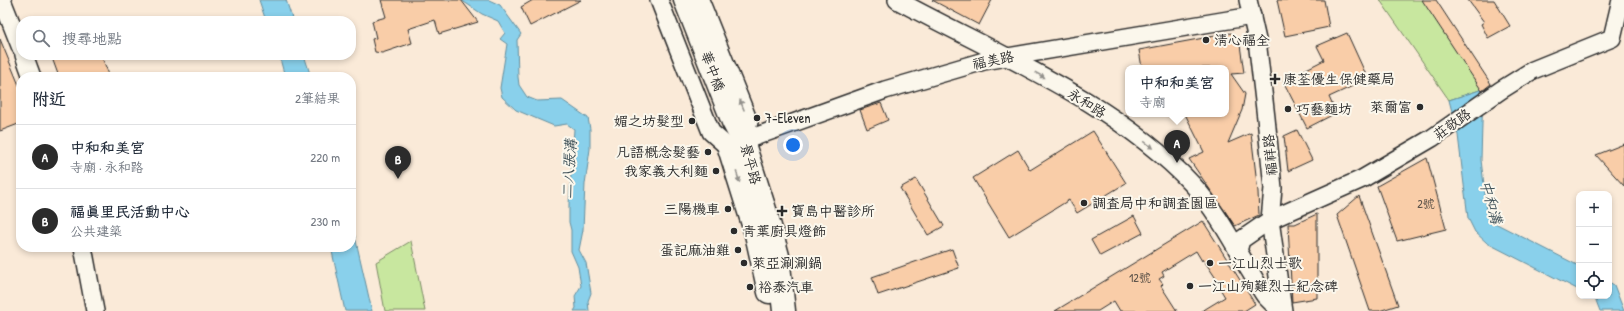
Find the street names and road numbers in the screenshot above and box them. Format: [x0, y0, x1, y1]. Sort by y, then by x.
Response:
street label: 福美路 [970, 46, 1015, 73]
street label: 華中橋 [697, 48, 730, 94]
street label: 永和路 [1064, 83, 1110, 122]
street label: 莊敬路 [1429, 104, 1474, 143]
street label: 福祥路 [1258, 133, 1281, 177]
street label: 景平路 [737, 141, 766, 187]

